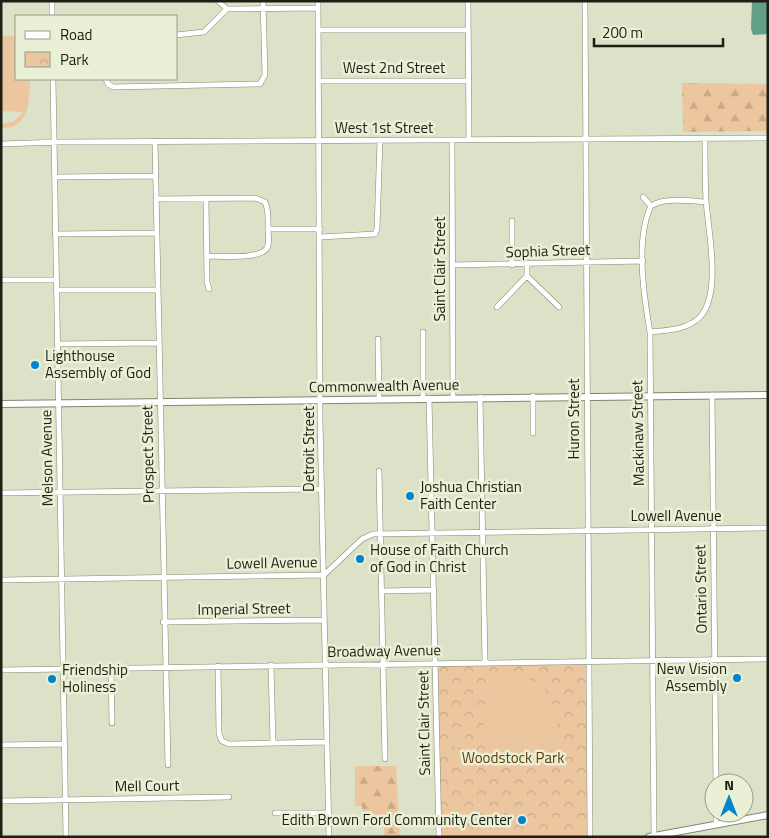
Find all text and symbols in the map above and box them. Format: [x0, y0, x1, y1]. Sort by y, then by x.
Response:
legend [15, 15, 178, 80]
scale bar [594, 15, 723, 47]
text: 200 m [602, 21, 643, 44]
text: Road [60, 23, 92, 46]
text: Park [60, 48, 89, 71]
street label: West 2nd Street [343, 56, 446, 79]
street label: West 1st Street [335, 116, 434, 139]
street label: Saint Clair Street [428, 216, 451, 322]
street label: Sophia Street [505, 238, 591, 263]
place label: Lighthouse Assembly of God [45, 344, 151, 384]
marker: Lighthouse Assembly of God [29, 359, 41, 371]
street label: Commonwealth Avenue [309, 373, 459, 398]
street label: Huron Street [562, 378, 585, 460]
street label: Mackinaw Street [625, 379, 650, 486]
street label: Prospect Street [135, 404, 160, 503]
street label: Detroit Street [297, 405, 320, 492]
street label: Melson Avenue [34, 409, 59, 507]
place label: Joshua Christian Faith Center [420, 475, 522, 515]
marker: Joshua Christian Faith Center [404, 490, 416, 502]
street label: Lowell Avenue [630, 504, 722, 527]
place label: House of Faith Church of God in Christ [370, 538, 509, 578]
street label: Ontario Street [688, 544, 713, 634]
street label: Lowell Avenue [226, 550, 318, 575]
marker: House of Faith Church of God in Christ [354, 553, 366, 565]
street label: Imperial Street [197, 596, 291, 621]
street label: Broadway Avenue [327, 638, 441, 663]
place label: New Vision Assembly [656, 657, 727, 697]
place label: Friendship Holiness [62, 658, 128, 698]
street label: Saint Clair Street [411, 670, 436, 776]
marker: New Vision Assembly [731, 672, 743, 684]
marker: Friendship Holiness [46, 673, 58, 685]
park label: Woodstock Park [462, 746, 564, 769]
street label: Mell Court [114, 773, 180, 798]
north arrow [704, 773, 754, 823]
text: N [724, 774, 734, 795]
place label: Edith Brown Ford Community Center [282, 808, 512, 831]
marker: Edith Brown Ford Community Center [516, 814, 528, 826]

